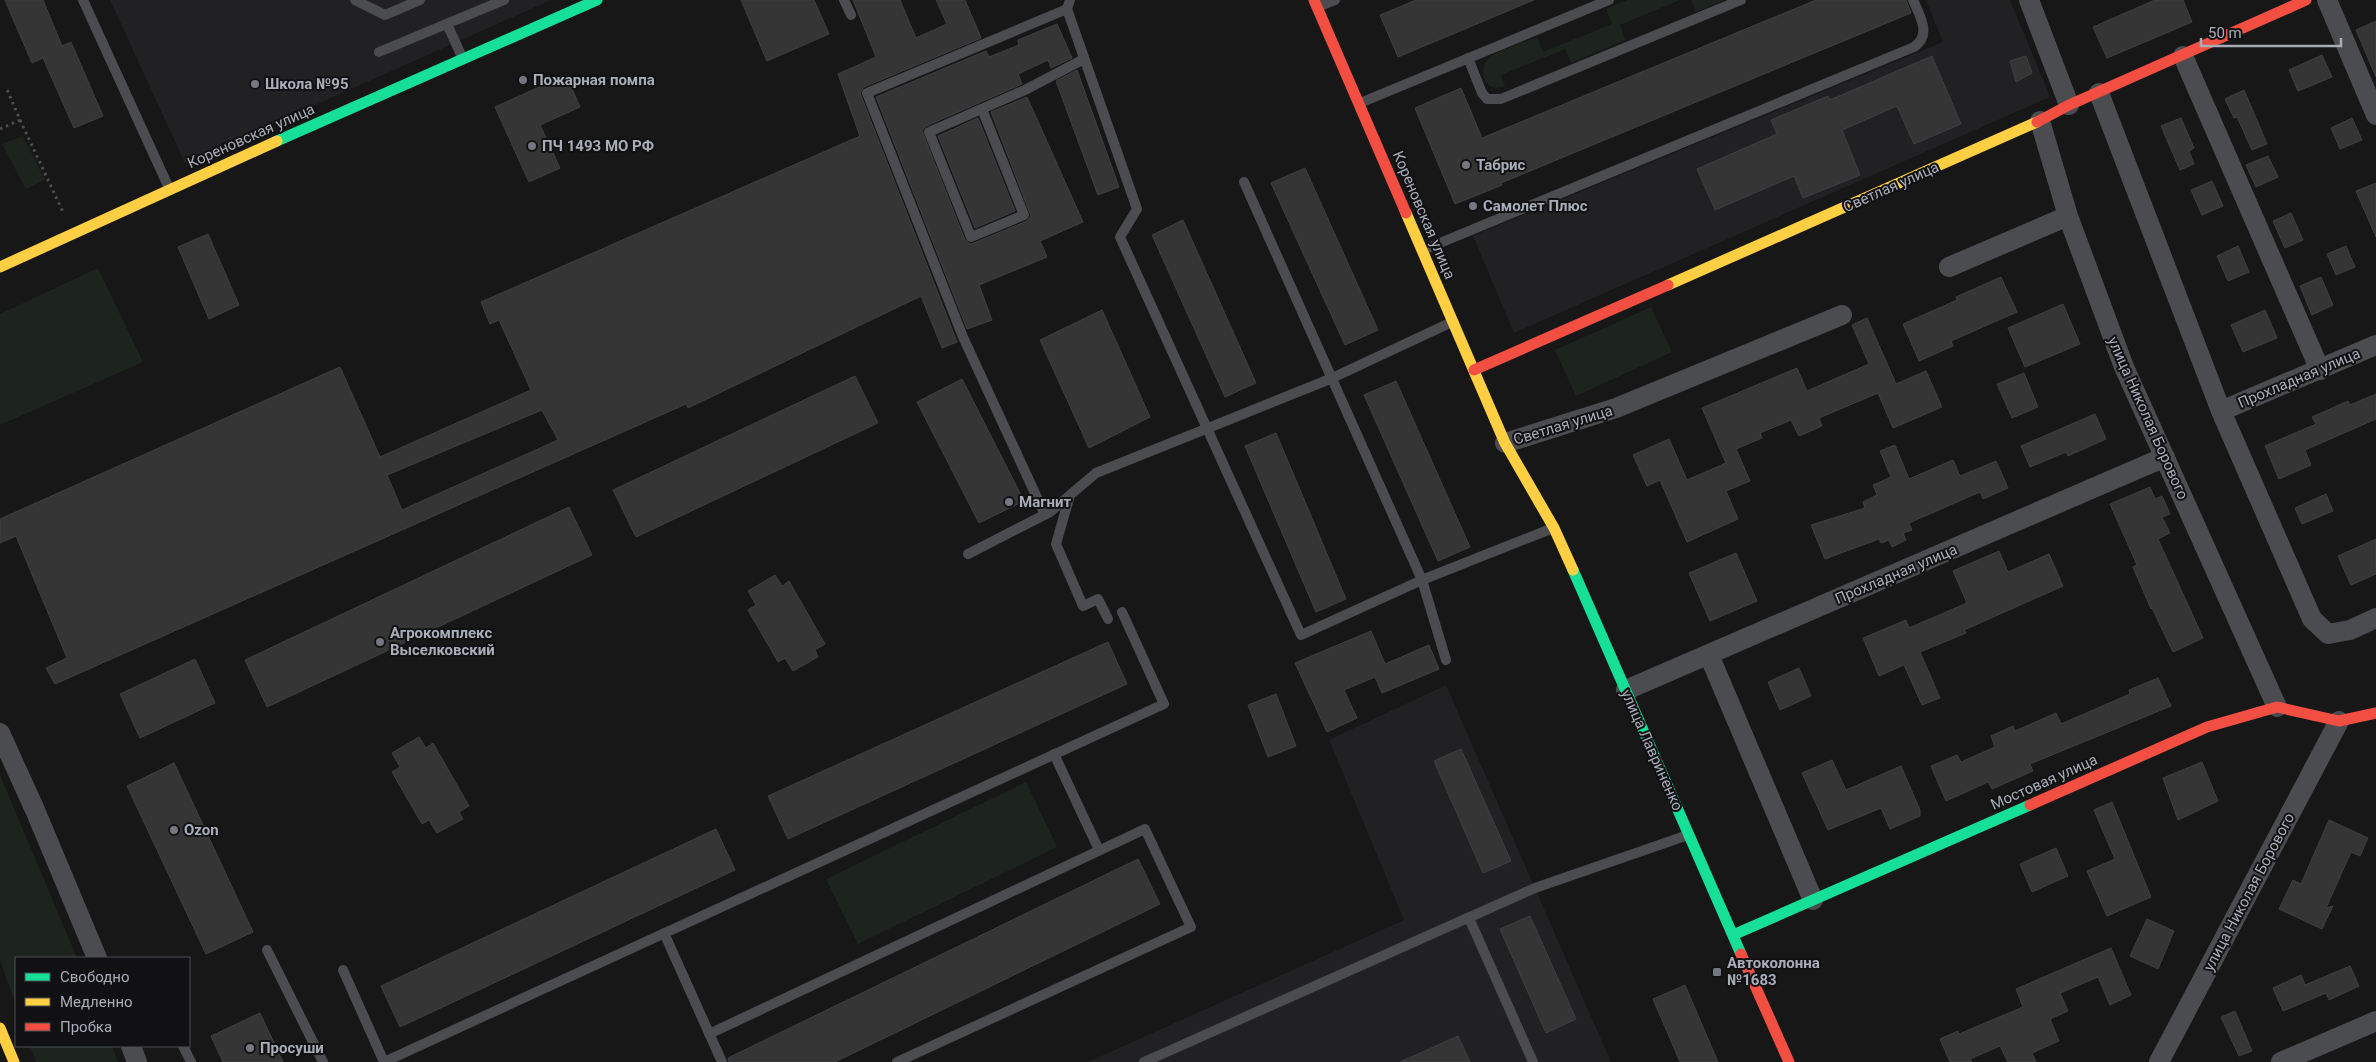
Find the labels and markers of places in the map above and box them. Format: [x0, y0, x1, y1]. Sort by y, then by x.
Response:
place label: Пожарная помпа [533, 71, 655, 89]
marker: Пожарная помпа [517, 74, 529, 86]
place label: Школа №95 [265, 75, 349, 93]
marker: Школа №95 [249, 78, 261, 90]
place label: ПЧ 1493 МО РФ [542, 137, 654, 155]
marker: ПЧ 1493 МО РФ [526, 140, 538, 152]
place label: Табрис [1476, 156, 1526, 174]
marker: Табрис [1460, 159, 1472, 171]
place label: Самолет Плюс [1483, 197, 1588, 215]
marker: Самолет Плюс [1467, 200, 1479, 212]
place label: Магнит [1019, 493, 1071, 511]
marker: Магнит [1003, 496, 1015, 508]
place label: Агрокомплекс Выселковский [390, 624, 495, 659]
marker: Агрокомплекс Выселковский [374, 636, 386, 648]
place label: Ozon [184, 821, 219, 839]
marker: Ozon [168, 824, 180, 836]
place label: Автоколонна №1683 [1727, 954, 1820, 989]
marker: Автоколонна №1683 [1711, 966, 1723, 978]
place label: Просуши [260, 1039, 324, 1057]
marker: Просуши [244, 1042, 256, 1054]

